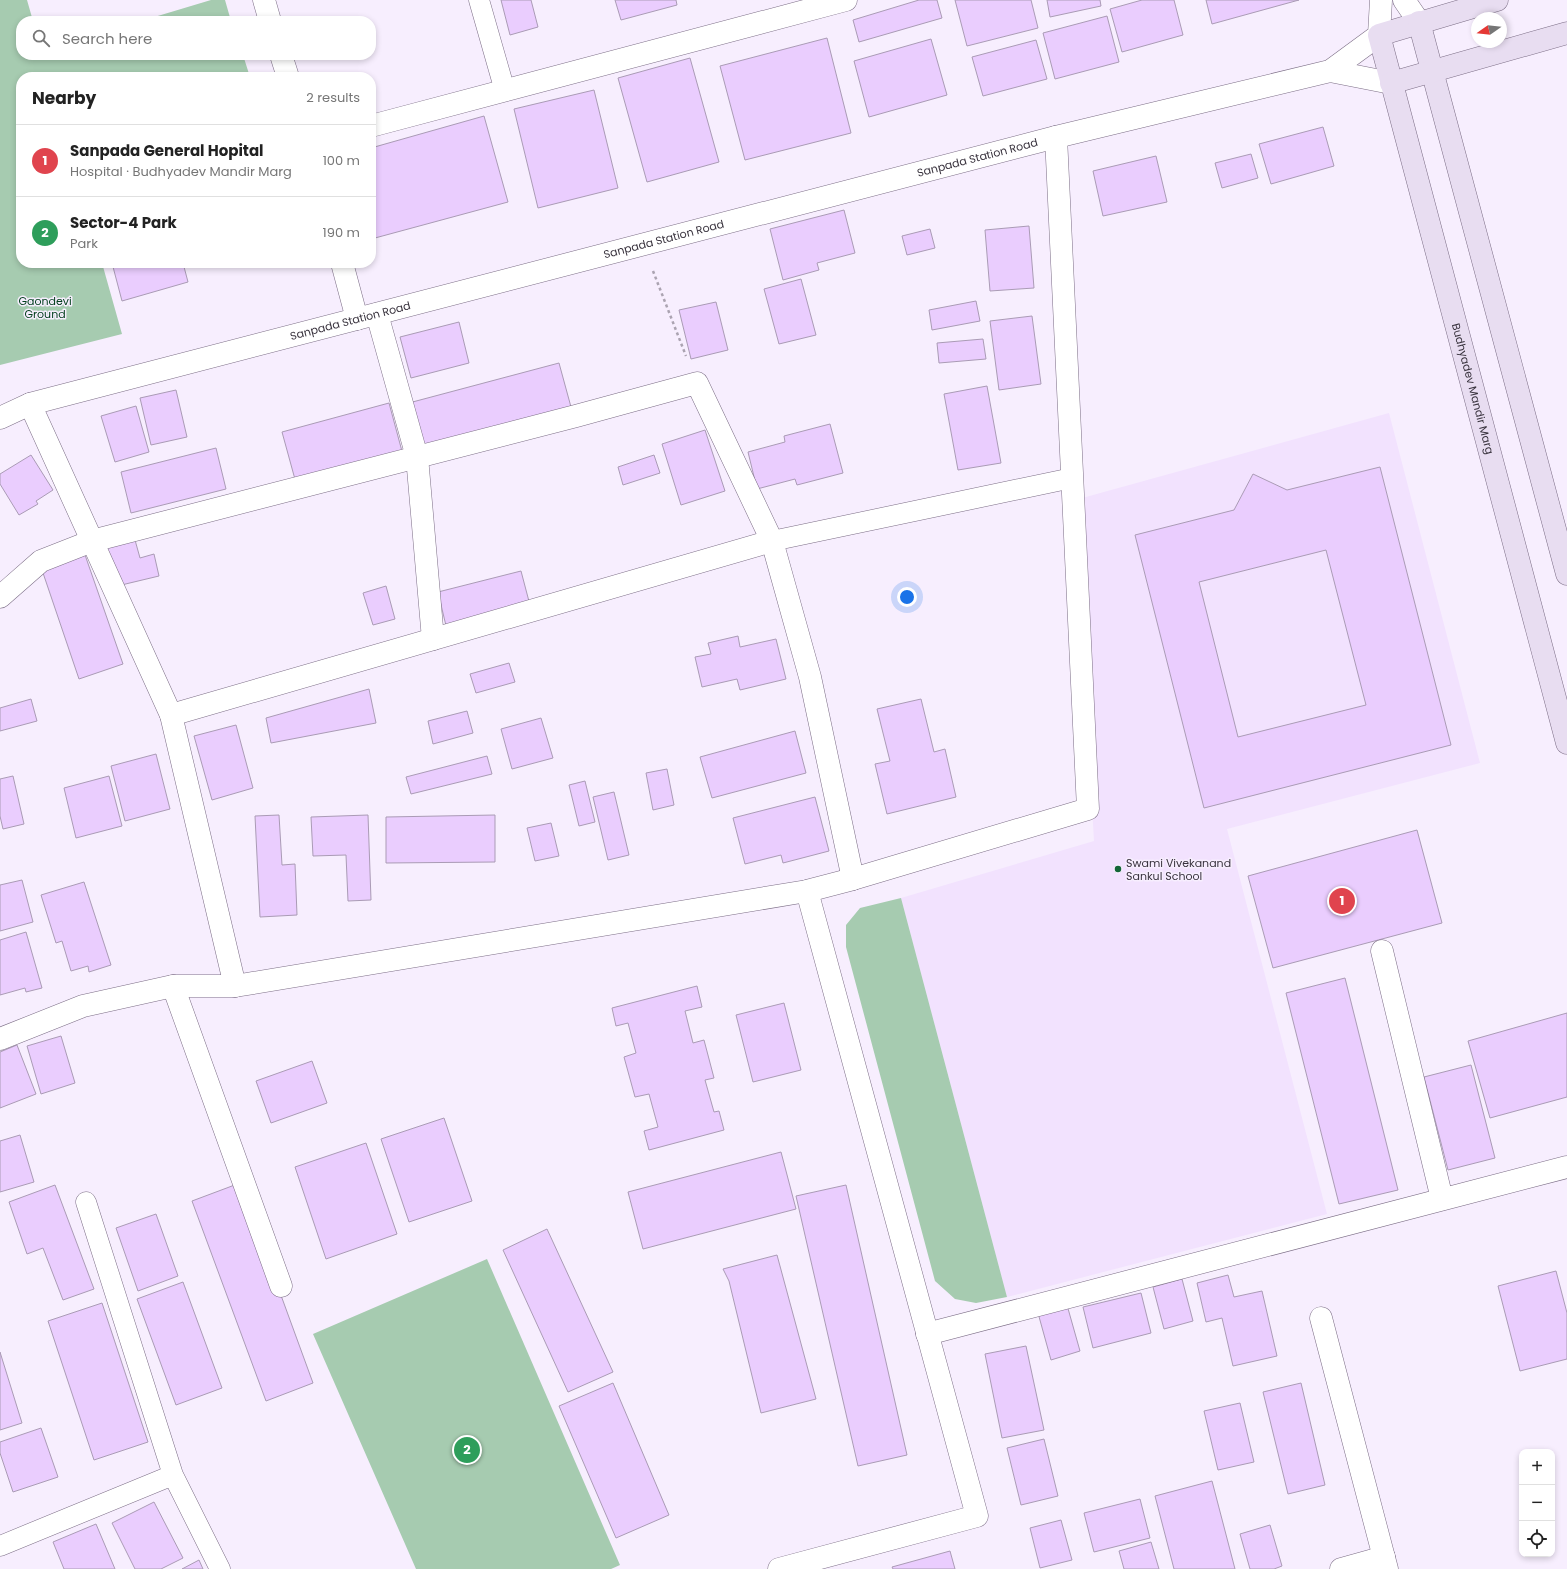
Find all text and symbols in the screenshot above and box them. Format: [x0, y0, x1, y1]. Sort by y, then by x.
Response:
north arrow [1471, 12, 1507, 48]
search box [16, 16, 376, 60]
icon: search [30, 27, 52, 49]
text: Search here [62, 28, 152, 49]
text: Nearby [32, 86, 96, 110]
text: 2 results [306, 88, 360, 107]
street label: Sanpada Station Road [915, 134, 1039, 181]
text: Sanpada General Hopital [70, 140, 264, 161]
text: 1 [43, 151, 47, 170]
text: 100 m [323, 151, 360, 170]
text: Hospital · Budhyadev Mandir Marg [70, 162, 292, 181]
text: Sector-4 Park [70, 212, 177, 233]
street label: Sanpada Station Road [602, 216, 726, 262]
text: 2 [41, 223, 49, 242]
text: 190 m [323, 223, 360, 242]
text: Park [70, 234, 98, 253]
park label: Gaondevi Ground [18, 293, 72, 322]
street label: Sanpada Station Road [288, 297, 412, 344]
street label: Budhyadev Mandir Marg [1448, 321, 1498, 456]
your location [897, 587, 917, 607]
place label: Swami Vivekanand Sankul School [1126, 855, 1231, 884]
marker: Swami Vivekanand Sankul School [1113, 864, 1123, 874]
pin: 1 [1329, 886, 1355, 916]
pin: 2 [454, 1435, 480, 1465]
map controls [1519, 1449, 1555, 1557]
button: + [1519, 1449, 1555, 1485]
button: − [1519, 1485, 1555, 1521]
button: locate [1519, 1521, 1555, 1557]

